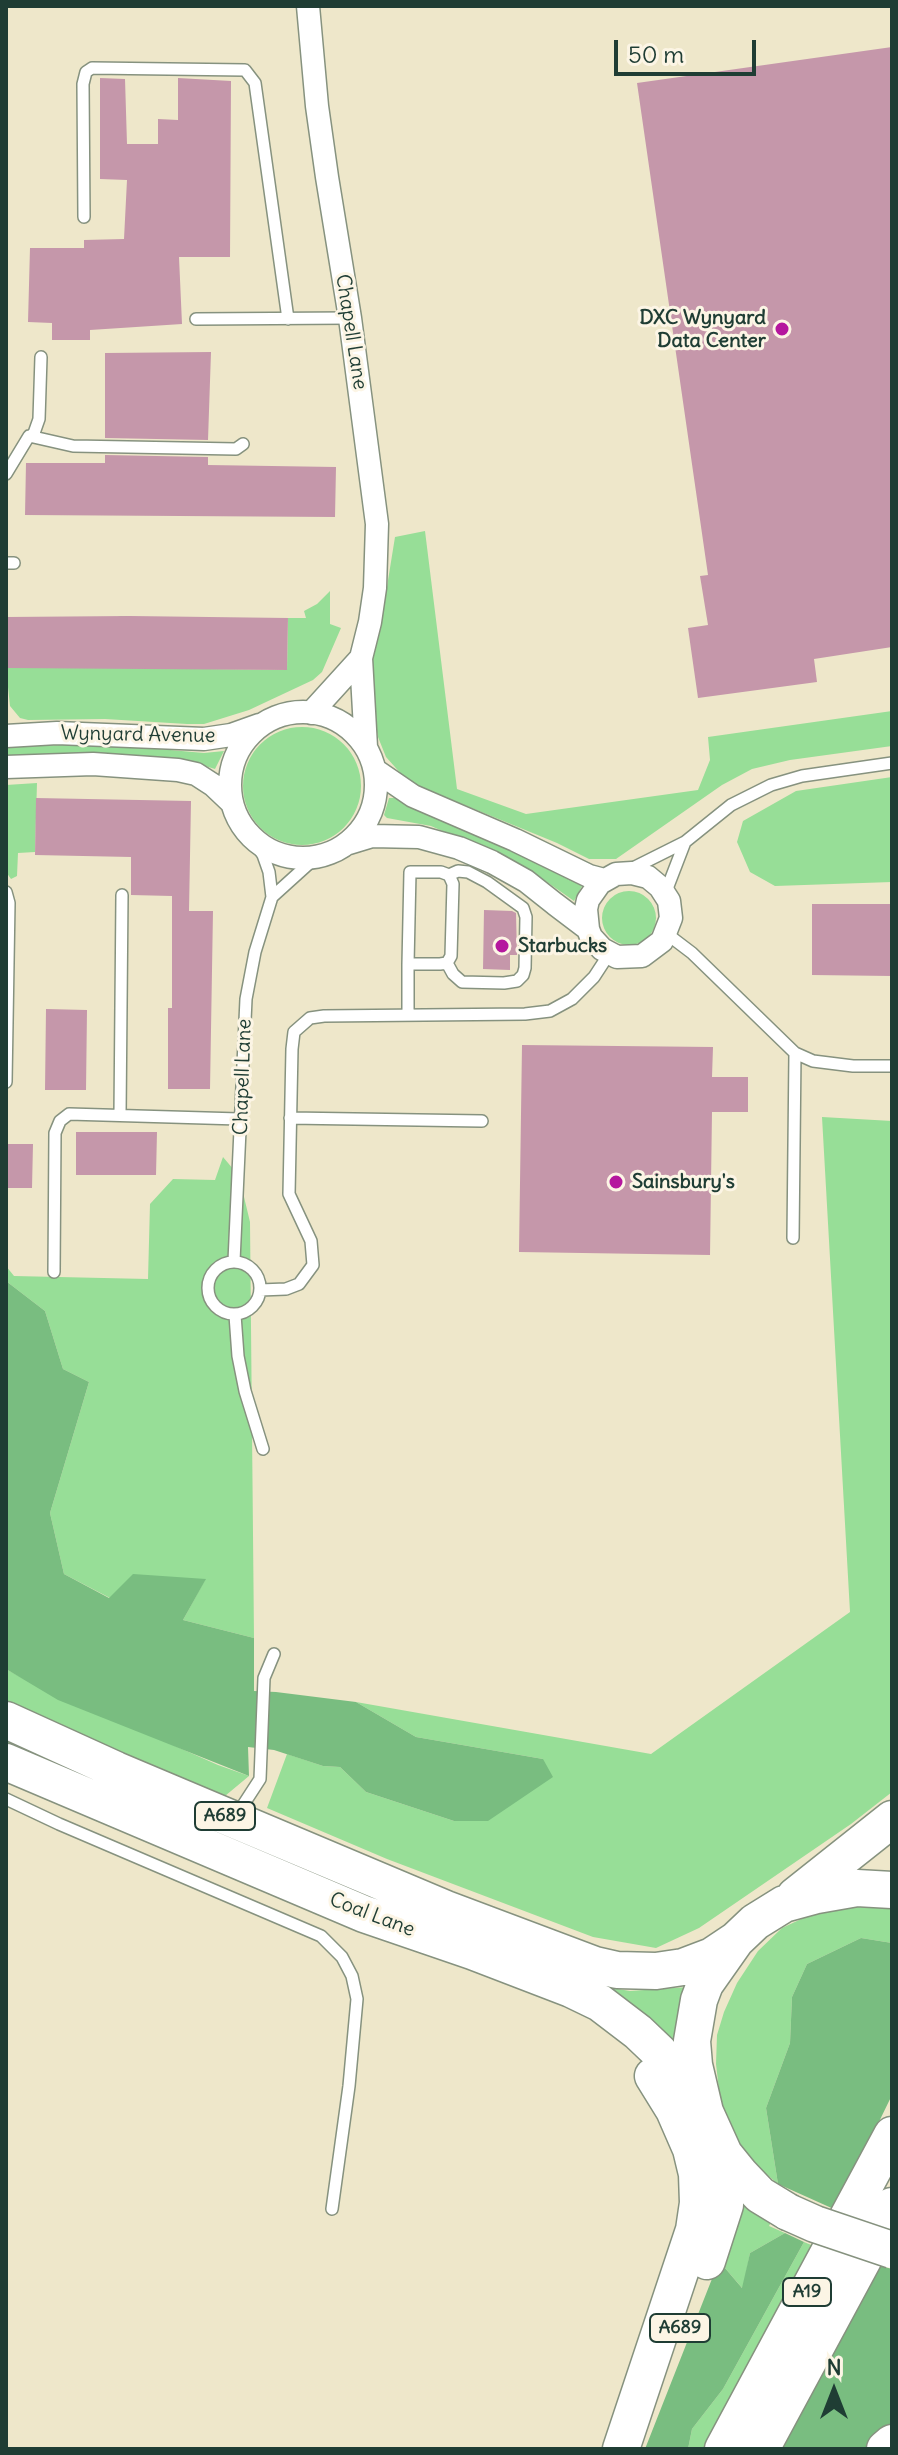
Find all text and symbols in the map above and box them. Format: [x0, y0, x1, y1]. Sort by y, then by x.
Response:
scale bar [618, 24, 760, 74]
text: 50 m [628, 39, 684, 69]
street label: Chapell Lane [330, 273, 372, 391]
place label: DXC Wynyard Data Center [639, 306, 766, 353]
marker: DXC Wynyard Data Center [773, 320, 791, 338]
street label: Wynyard Avenue [60, 722, 216, 748]
place label: Starbucks [518, 934, 607, 958]
marker: Starbucks [493, 937, 511, 955]
street label: Chapell Lane [229, 1018, 257, 1136]
place label: Sainsbury's [632, 1170, 735, 1194]
marker: Sainsbury's [607, 1173, 625, 1191]
road number: A689 [195, 1802, 255, 1830]
street label: Coal Lane [326, 1888, 418, 1942]
road number: A19 [783, 2278, 831, 2306]
road number: A689 [650, 2314, 710, 2342]
north arrow [794, 2351, 874, 2431]
text: N [826, 2353, 842, 2381]

